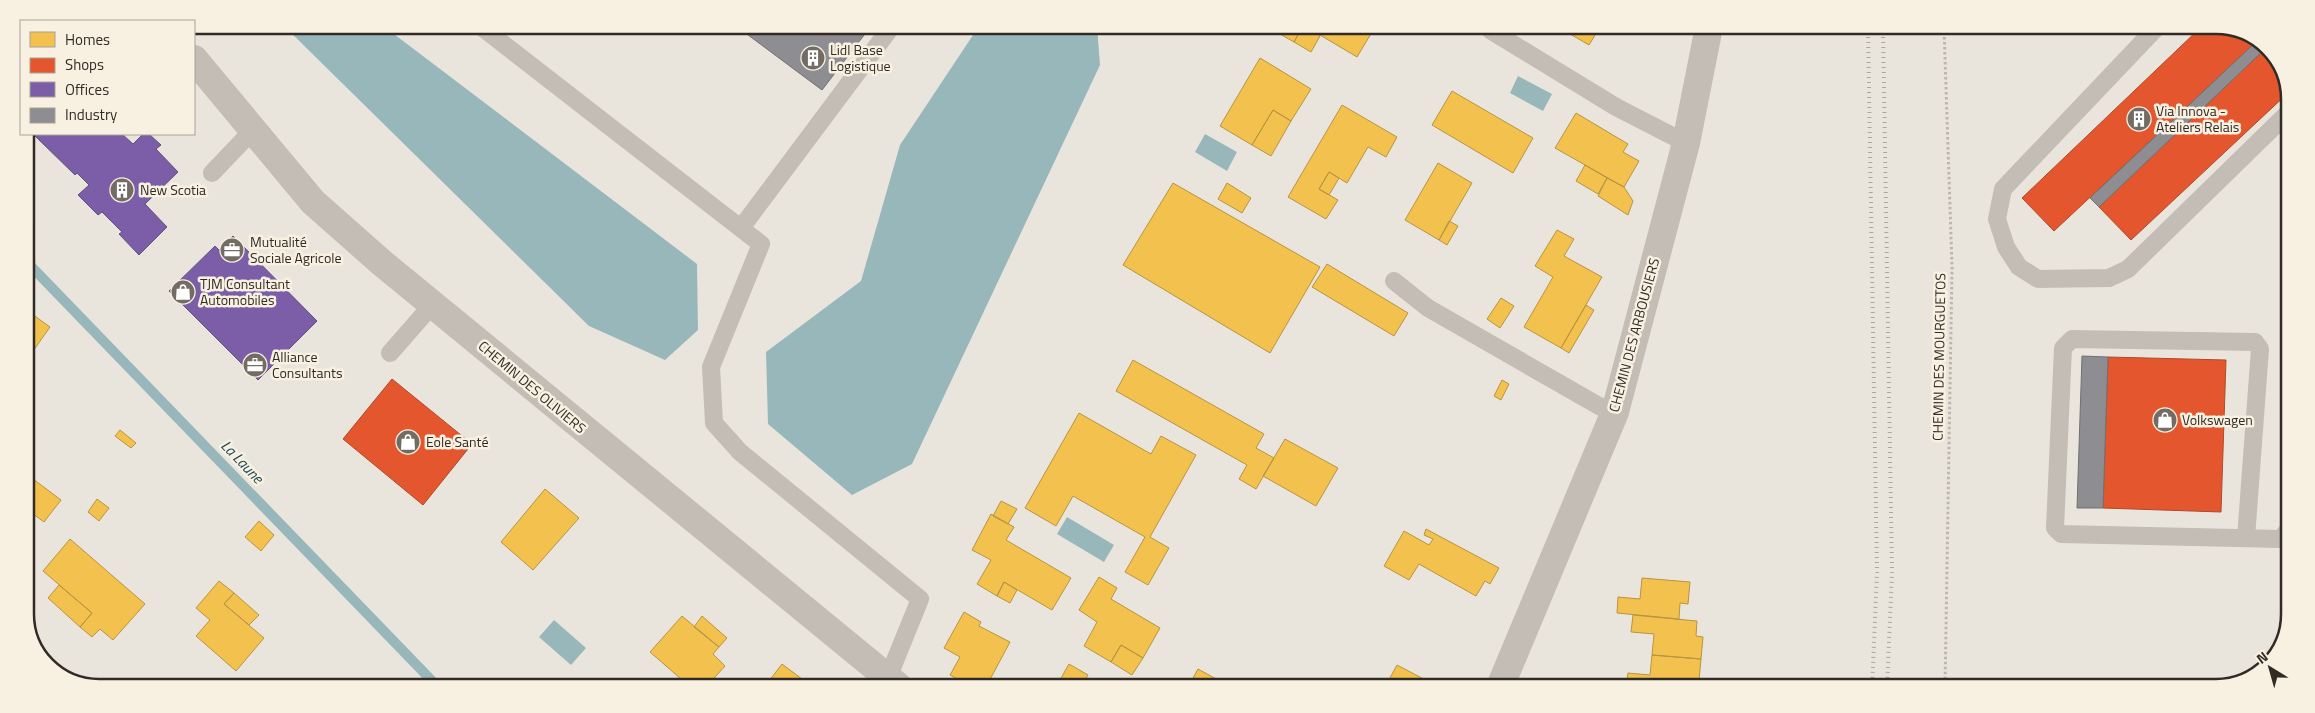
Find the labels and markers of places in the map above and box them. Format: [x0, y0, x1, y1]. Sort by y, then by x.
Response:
place label: Lidl Base Logistique [830, 39, 891, 76]
building icon: Lidl Base Logistique [800, 45, 826, 71]
place label: Via Innova - Ateliers Relais [2156, 100, 2239, 137]
building icon: Via Innova - Ateliers Relais [2126, 106, 2152, 132]
building icon: New Scotia [109, 177, 135, 203]
place label: New Scotia [140, 179, 206, 200]
place label: Mutualité Sociale Agricole [250, 231, 342, 268]
office icon: Mutualité Sociale Agricole [219, 237, 245, 263]
place label: TJM Consultant Automobiles [200, 273, 290, 310]
shop icon: TJM Consultant Automobiles [170, 279, 196, 305]
place label: Alliance Consultants [272, 346, 342, 383]
office icon: Alliance Consultants [242, 352, 268, 378]
shop icon: Volkswagen [2152, 407, 2178, 433]
place label: Volkswagen [2182, 409, 2253, 430]
shop icon: Eole Santé [395, 429, 421, 455]
place label: Eole Santé [426, 431, 488, 452]

